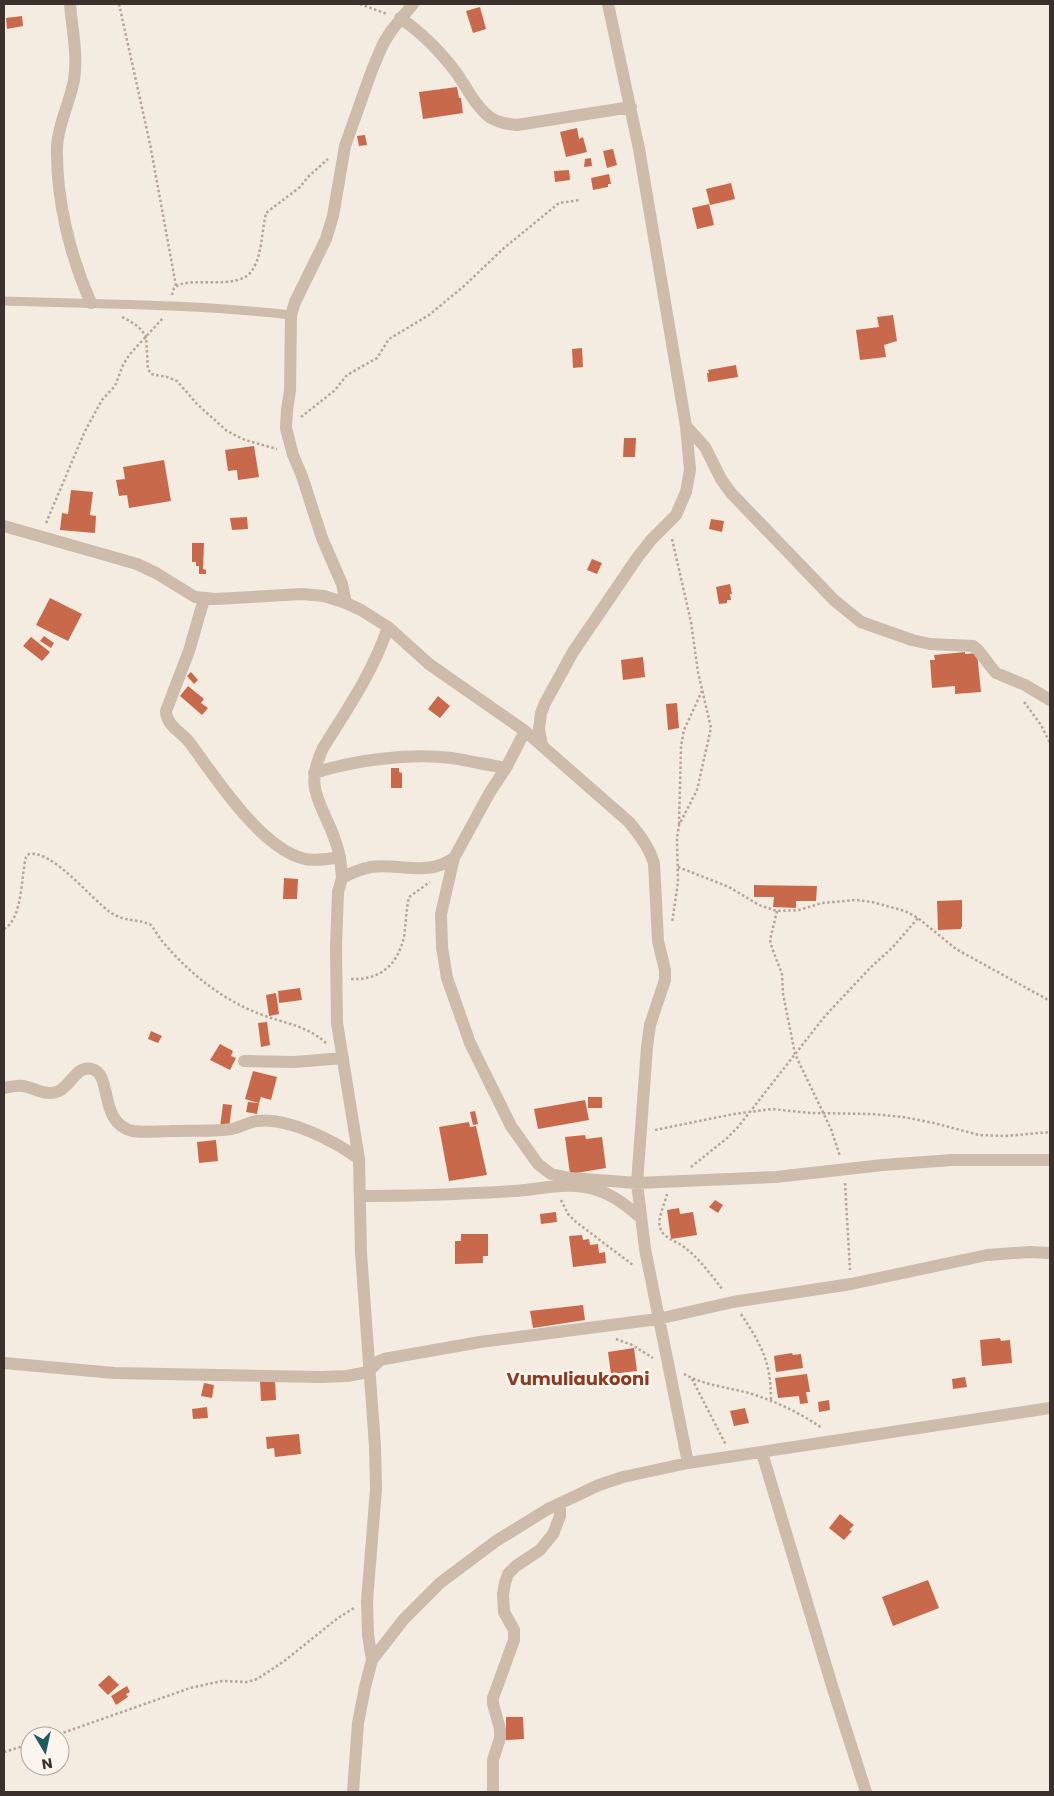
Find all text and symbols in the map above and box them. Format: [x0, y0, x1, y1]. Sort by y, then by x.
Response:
district label: Vumuliaukooni [507, 1366, 649, 1391]
north arrow [20, 1726, 70, 1776]
text: N [40, 1753, 54, 1775]

